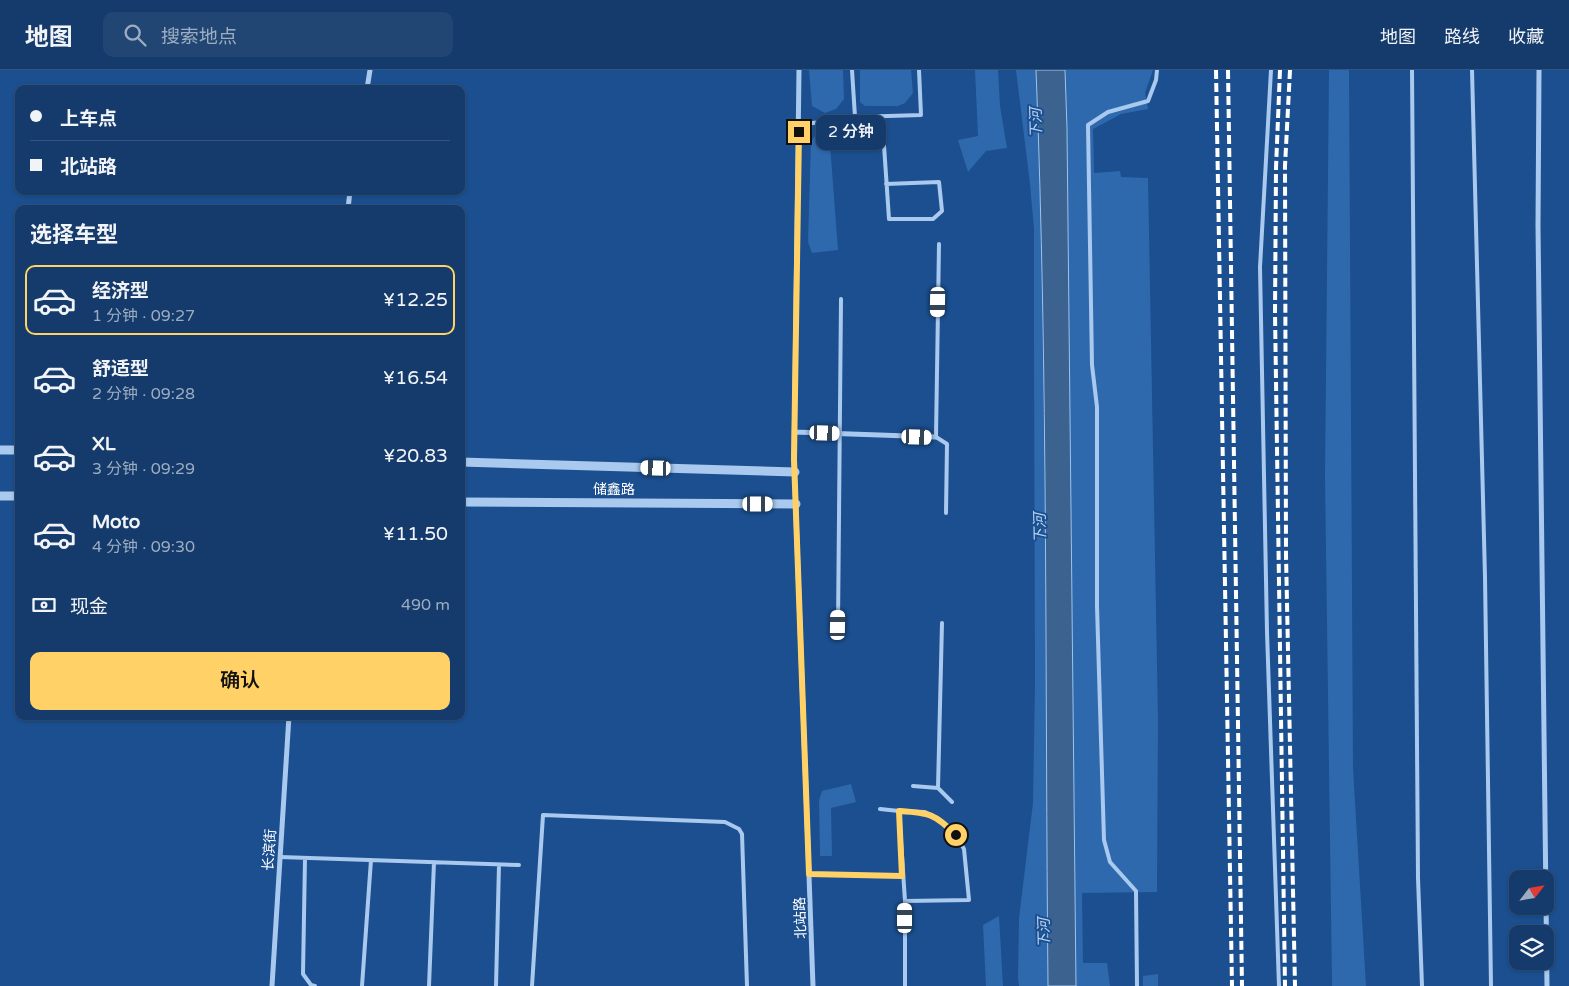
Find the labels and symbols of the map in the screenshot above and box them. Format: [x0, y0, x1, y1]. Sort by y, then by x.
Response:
water label: 下河 [1027, 105, 1045, 138]
callout: 2 分钟 [816, 114, 886, 150]
route end [788, 121, 810, 143]
car [930, 287, 945, 317]
car [809, 425, 840, 441]
car [901, 429, 932, 445]
car [640, 460, 671, 476]
street label: 储鑫路 [593, 481, 635, 498]
car [743, 497, 773, 512]
water label: 下河 [1031, 510, 1049, 543]
car [830, 610, 845, 640]
route start [945, 824, 967, 846]
street label: 长滨街 [260, 828, 279, 872]
north arrow [1509, 870, 1554, 915]
street label: 北站路 [791, 897, 810, 939]
car [897, 903, 912, 933]
water label: 下河 [1035, 915, 1053, 948]

